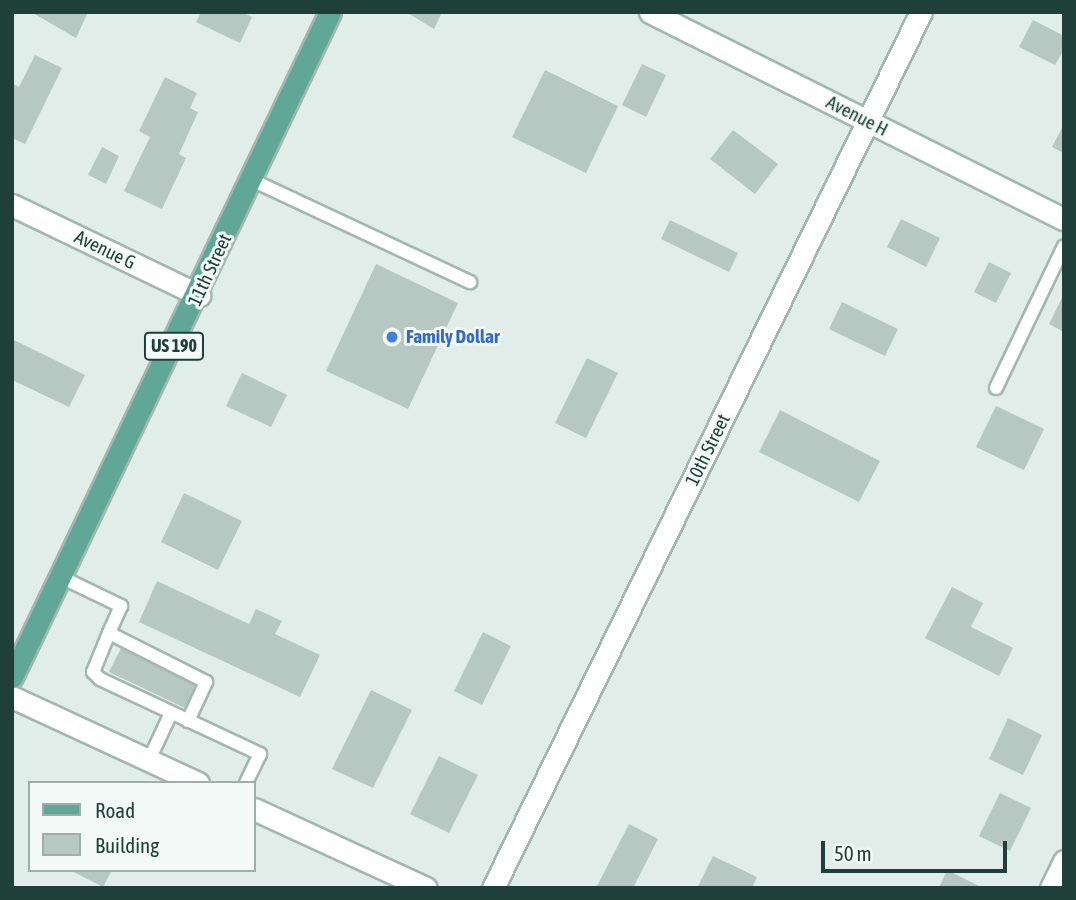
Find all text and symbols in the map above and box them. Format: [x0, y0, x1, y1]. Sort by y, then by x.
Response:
street label: Avenue H [822, 91, 892, 141]
street label: Avenue G [71, 225, 139, 275]
street label: 11th Street [183, 230, 237, 310]
place label: Family Dollar [406, 326, 500, 348]
marker: Family Dollar [384, 329, 400, 345]
road number: US 190 [142, 332, 206, 360]
street label: 10th Street [681, 410, 735, 490]
legend [28, 781, 256, 872]
text: Road [95, 798, 135, 822]
scale bar [824, 827, 1010, 871]
text: Building [95, 833, 159, 857]
text: 50 m [834, 841, 872, 865]

